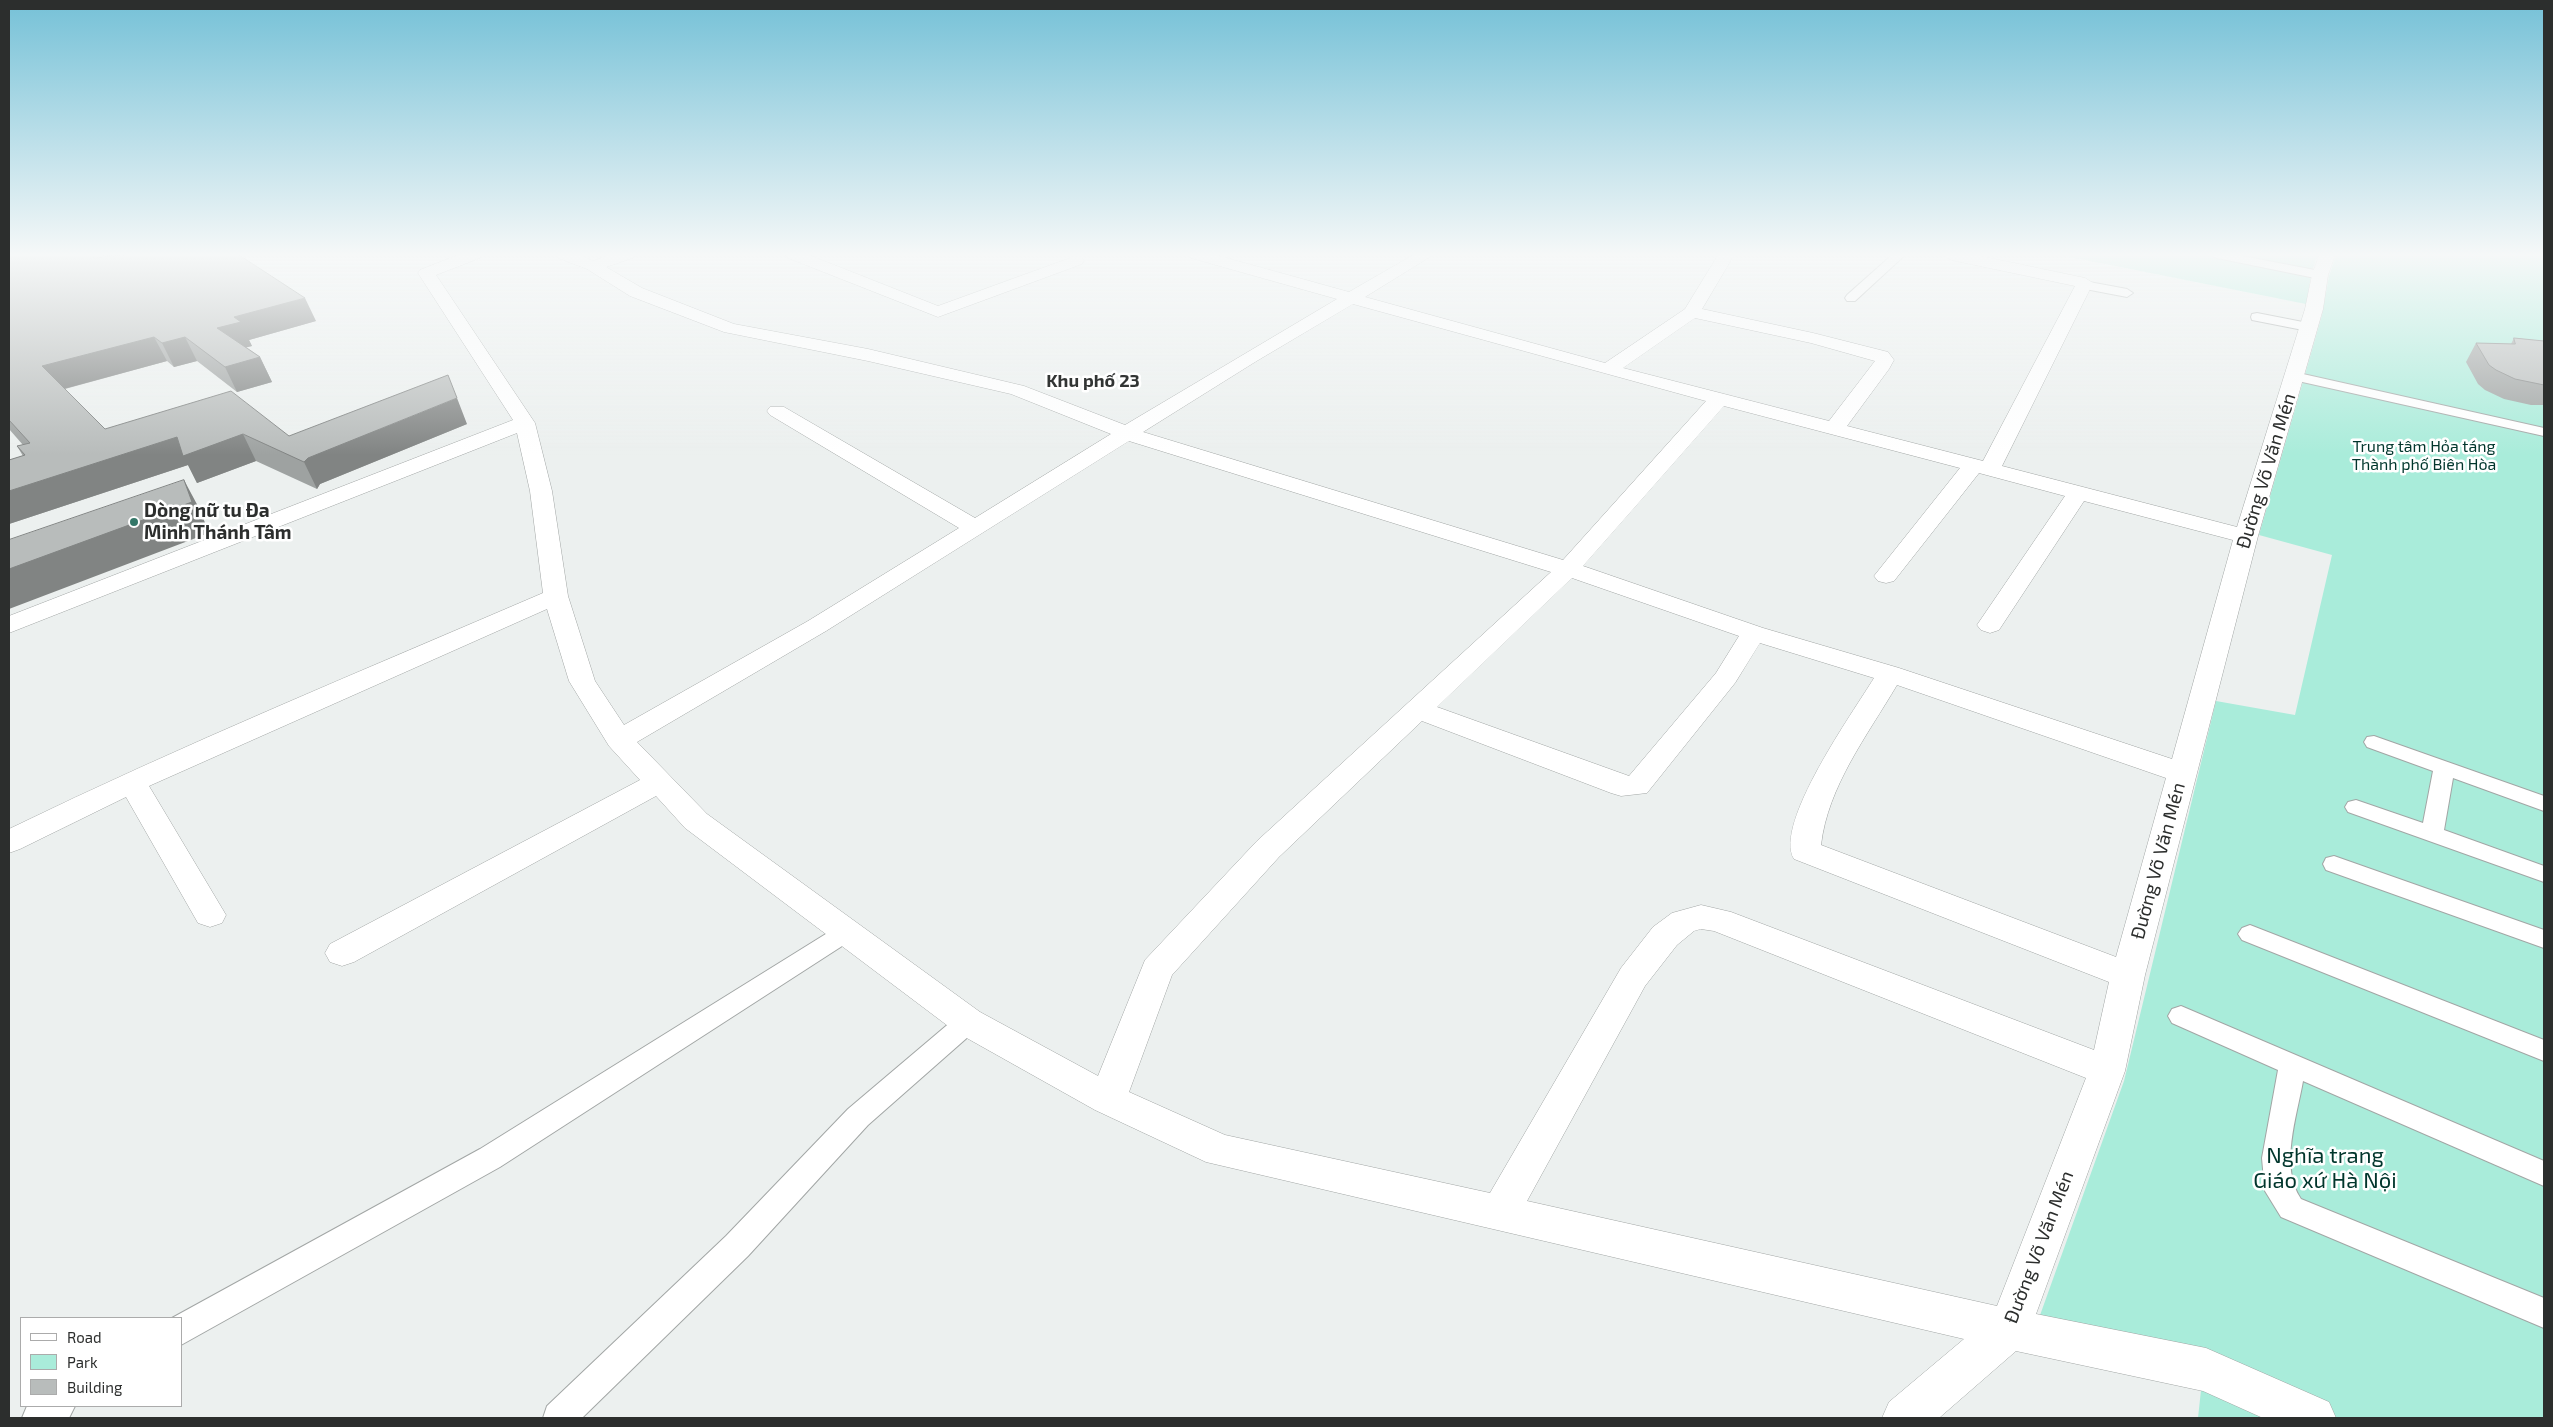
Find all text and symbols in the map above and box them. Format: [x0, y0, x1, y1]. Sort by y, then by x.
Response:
district label: Khu phố 23 [1046, 370, 1140, 392]
street label: Đường Võ Văn Mén [2231, 390, 2301, 552]
park label: Trung tâm Hỏa táng Thành phố Biên Hòa [2352, 437, 2496, 475]
place label: Dòng nữ tu Đa Minh Thánh Tâm [144, 500, 292, 544]
marker: Dòng nữ tu Đa Minh Thánh Tâm [128, 516, 140, 528]
street label: Đường Võ Văn Mén [2126, 780, 2190, 942]
park label: Nghĩa trang Giáo xứ Hà Nội [2253, 1143, 2397, 1194]
street label: Đường Võ Văn Mén [1999, 1168, 2079, 1326]
legend [20, 1317, 182, 1407]
text: Road [67, 1328, 102, 1346]
text: Park [67, 1353, 98, 1371]
text: Building [67, 1378, 122, 1396]

